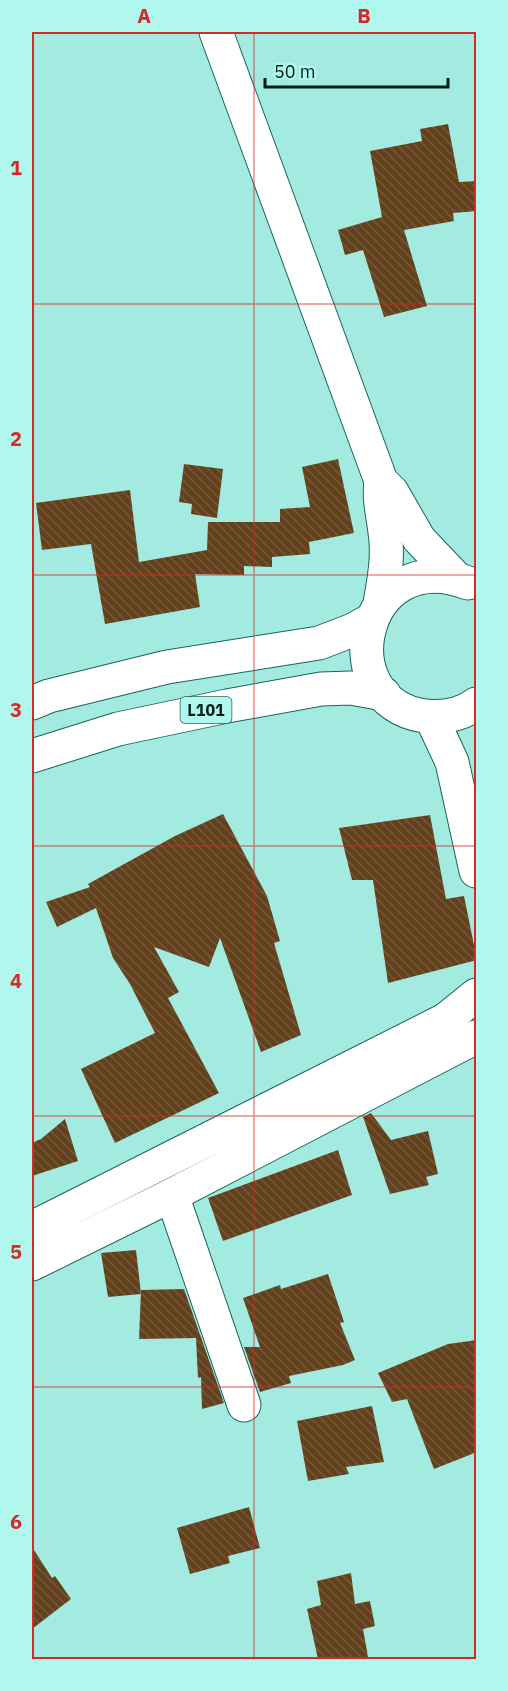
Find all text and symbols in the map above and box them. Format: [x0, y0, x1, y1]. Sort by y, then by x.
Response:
text: A [137, 2, 151, 29]
text: B [357, 2, 371, 29]
scale bar [265, 51, 448, 89]
text: 50 m [274, 60, 316, 83]
text: 1 [10, 154, 22, 181]
text: 2 [10, 425, 22, 452]
text: 3 [10, 696, 22, 723]
road number: L101 [180, 697, 232, 723]
text: 4 [10, 967, 22, 994]
text: 5 [10, 1238, 22, 1265]
text: 6 [10, 1508, 22, 1535]

